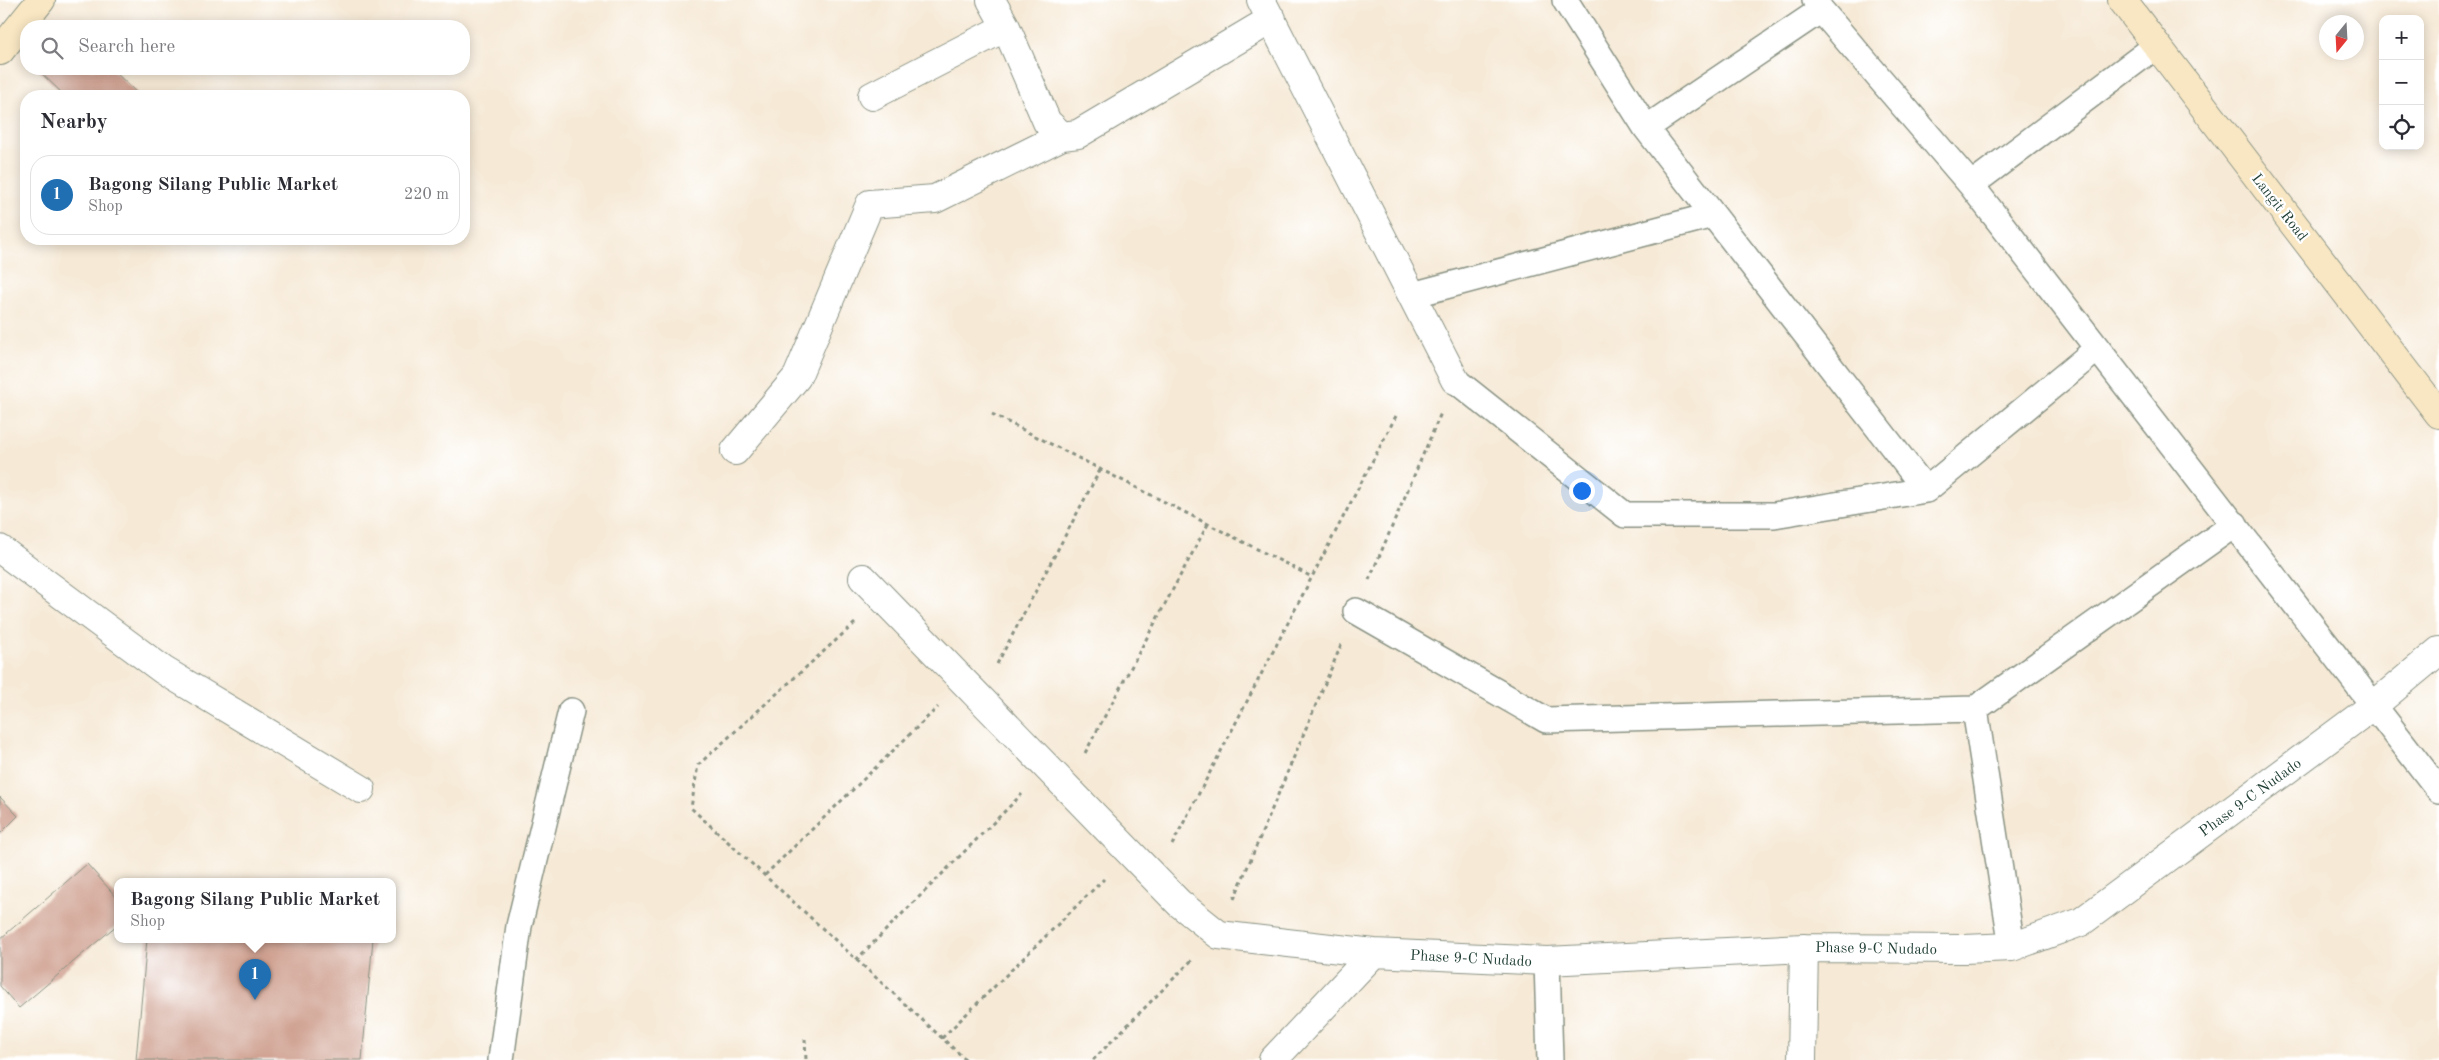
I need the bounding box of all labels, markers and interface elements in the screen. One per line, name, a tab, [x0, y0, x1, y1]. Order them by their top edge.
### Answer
north arrow	[2319, 15, 2364, 60]
map controls	[2379, 15, 2424, 150]
button: +	[2379, 15, 2424, 60]
search box	[20, 20, 470, 75]
icon: search	[38, 34, 66, 62]
text: Search here	[78, 38, 175, 57]
button: −	[2379, 60, 2424, 105]
button: locate	[2379, 105, 2424, 150]
text: Nearby	[40, 112, 108, 133]
street label: Langit Road	[2248, 172, 2310, 244]
text: Bagong Silang Public Market	[88, 176, 338, 195]
text: 1	[52, 187, 62, 203]
text: 220 m	[404, 187, 449, 203]
text: Shop	[88, 199, 123, 215]
your location	[1569, 478, 1595, 504]
street label: Phase 9-C Nudado	[2197, 756, 2305, 840]
popup	[114, 878, 396, 943]
text: Bagong Silang Public Market	[130, 891, 380, 910]
text: Shop	[130, 914, 165, 930]
street label: Phase 9-C Nudado	[1815, 941, 1937, 958]
street label: Phase 9-C Nudado	[1410, 949, 1532, 970]
pin: 1	[239, 959, 271, 1000]

